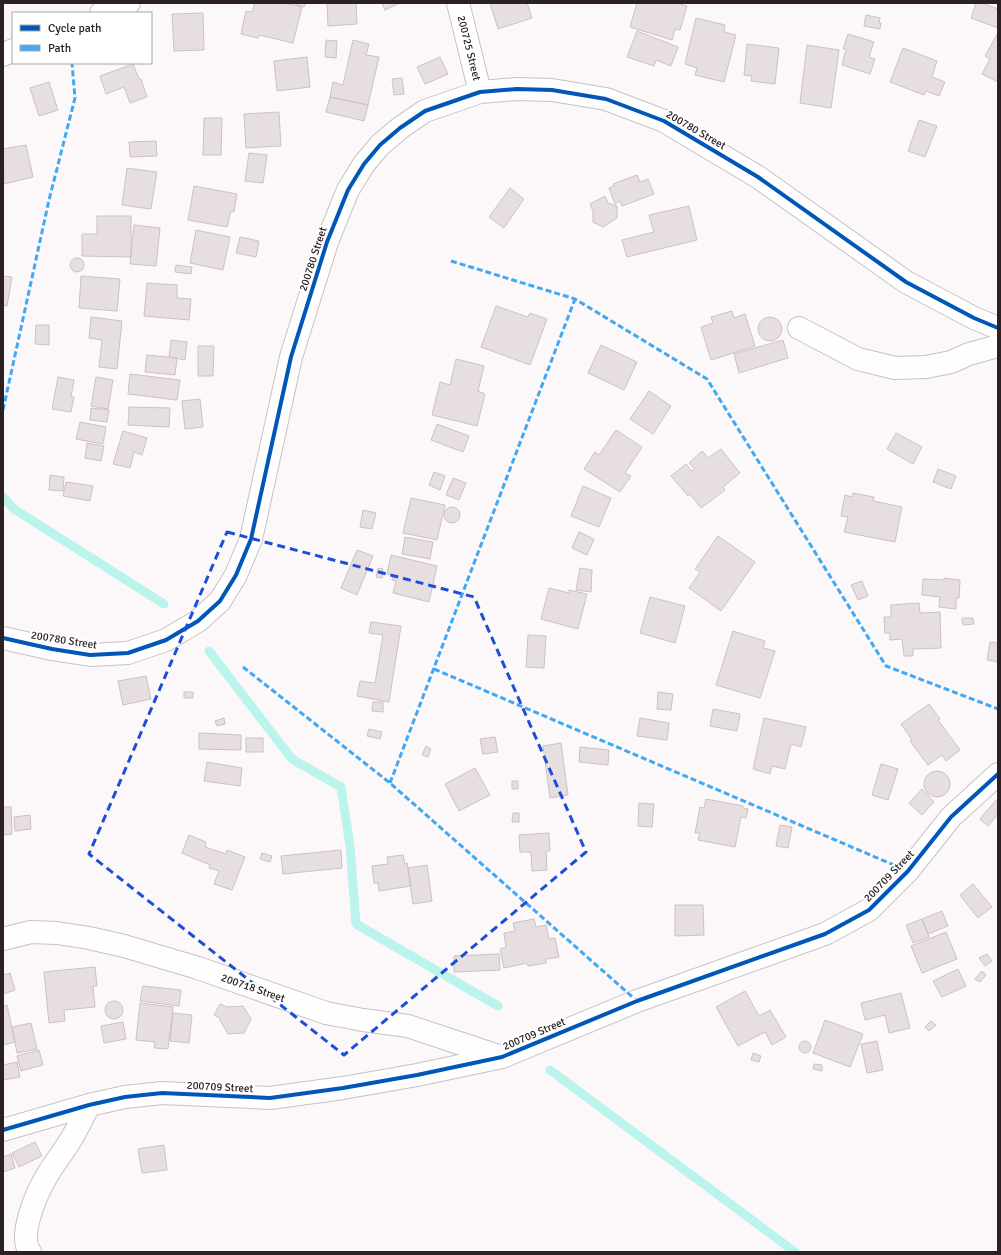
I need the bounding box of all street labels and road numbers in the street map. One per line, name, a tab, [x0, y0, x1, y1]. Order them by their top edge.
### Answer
street label: 200725 Street	[455, 14, 483, 82]
street label: 200780 Street	[664, 108, 728, 152]
street label: 200780 Street	[297, 225, 330, 293]
street label: 200780 Street	[30, 628, 98, 652]
street label: 200709 Street	[861, 847, 917, 905]
street label: 200718 Street	[219, 971, 287, 1005]
street label: 200709 Street	[501, 1015, 567, 1053]
street label: 200709 Street	[186, 1079, 254, 1095]

